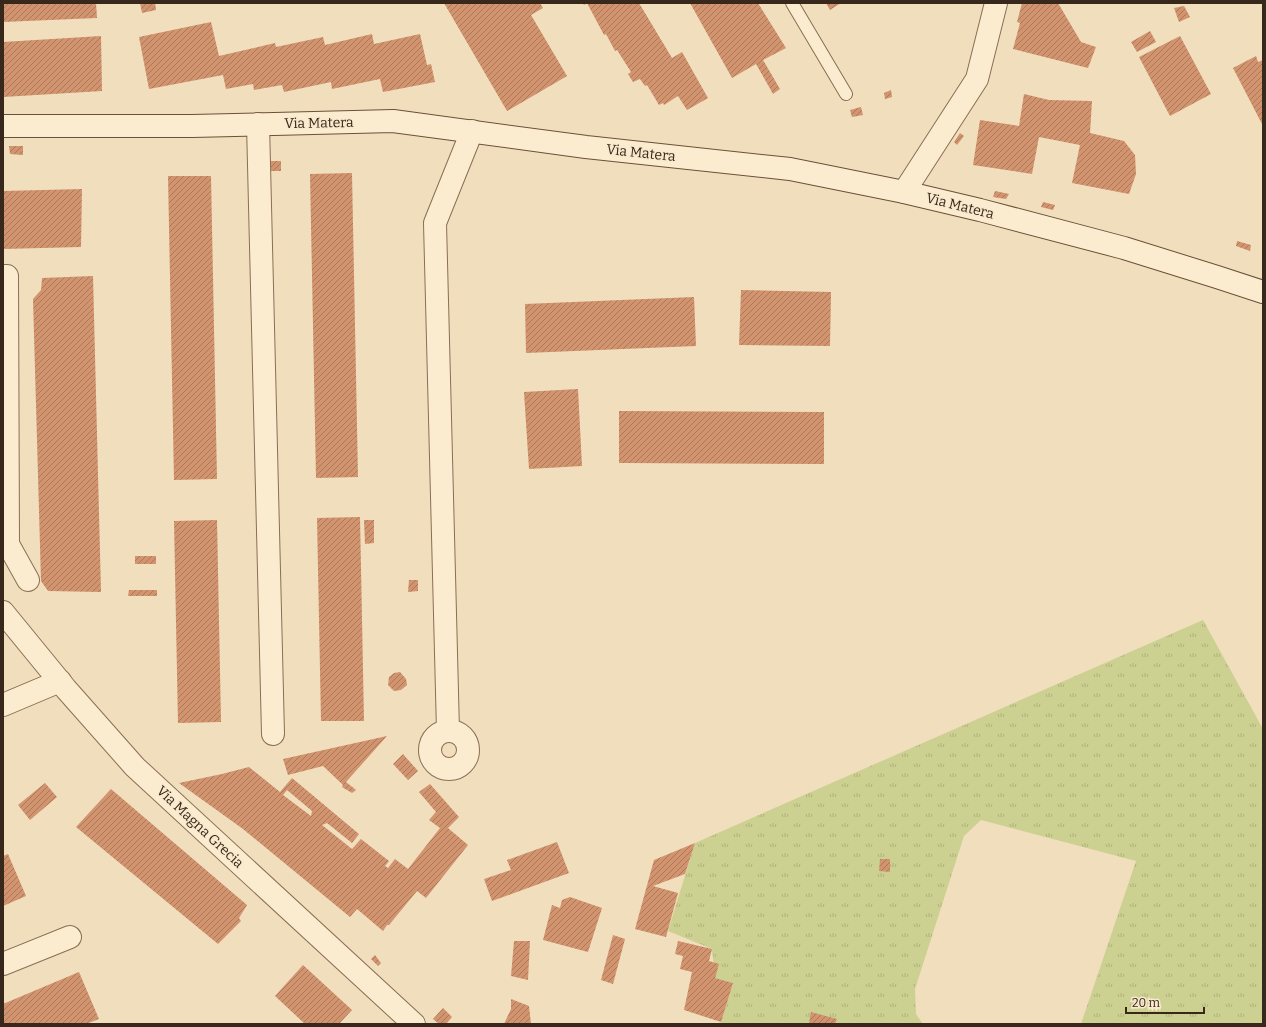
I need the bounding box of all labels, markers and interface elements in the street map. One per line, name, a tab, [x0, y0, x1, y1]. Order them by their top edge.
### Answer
street label: Via Matera	[284, 114, 354, 132]
street label: Via Matera	[606, 141, 677, 165]
street label: Via Matera	[924, 189, 996, 223]
street label: Via Magna Grecia	[153, 782, 247, 872]
scale bar	[1126, 989, 1204, 1015]
text: 20 m	[1132, 996, 1161, 1010]

